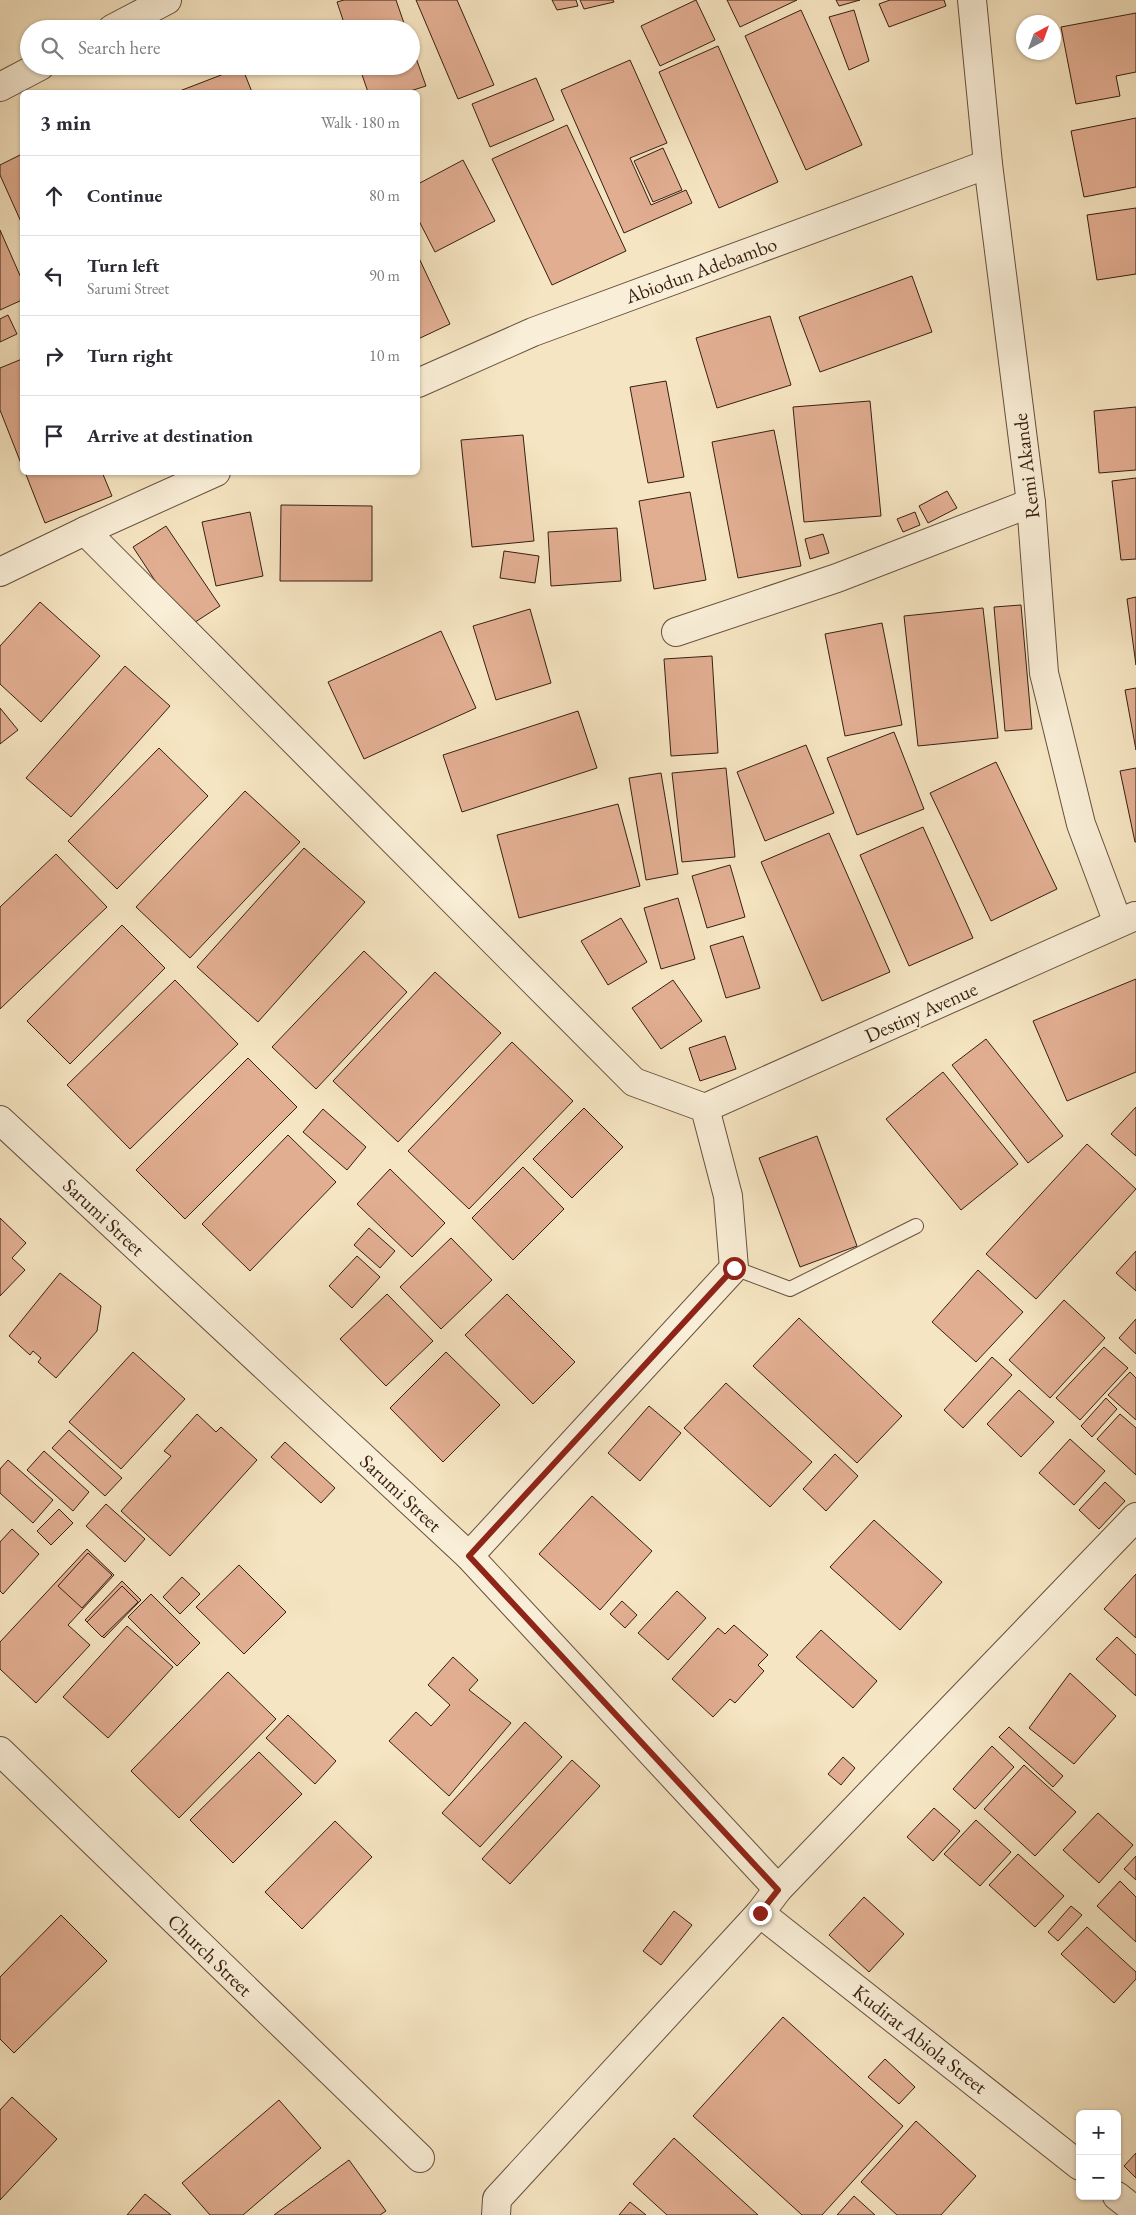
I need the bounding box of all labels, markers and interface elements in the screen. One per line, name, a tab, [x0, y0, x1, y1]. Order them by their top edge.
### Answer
north arrow	[1016, 15, 1061, 60]
search box	[20, 20, 420, 75]
icon: search	[38, 34, 66, 62]
text: Search here	[78, 35, 160, 60]
text: 3 min	[40, 109, 91, 136]
text: Walk · 180 m	[321, 112, 400, 133]
icon: ahead	[40, 182, 68, 210]
text: Continue	[87, 183, 162, 208]
text: 80 m	[369, 185, 400, 206]
street label: Abiodun Adebambo	[621, 230, 781, 310]
text: Turn left	[87, 253, 159, 278]
icon: left	[40, 262, 68, 290]
text: 90 m	[369, 265, 400, 286]
text: Sarumi Street	[87, 278, 169, 299]
icon: right	[40, 342, 68, 370]
text: Turn right	[87, 343, 173, 368]
text: 10 m	[369, 345, 400, 366]
street label: Remi Akande	[1007, 412, 1045, 520]
icon: arrive	[40, 422, 68, 450]
text: Arrive at destination	[87, 423, 253, 448]
street label: Destiny Avenue	[861, 976, 981, 1048]
street label: Sarumi Street	[58, 1172, 151, 1262]
route start	[723, 1257, 746, 1280]
street label: Sarumi Street	[355, 1448, 448, 1538]
route end	[749, 1902, 772, 1925]
street label: Church Street	[162, 1908, 258, 2002]
street label: Kudirat Abiola Street	[848, 1978, 993, 2100]
map controls	[1076, 2110, 1121, 2200]
button: +	[1076, 2110, 1121, 2155]
button: −	[1076, 2155, 1121, 2200]

